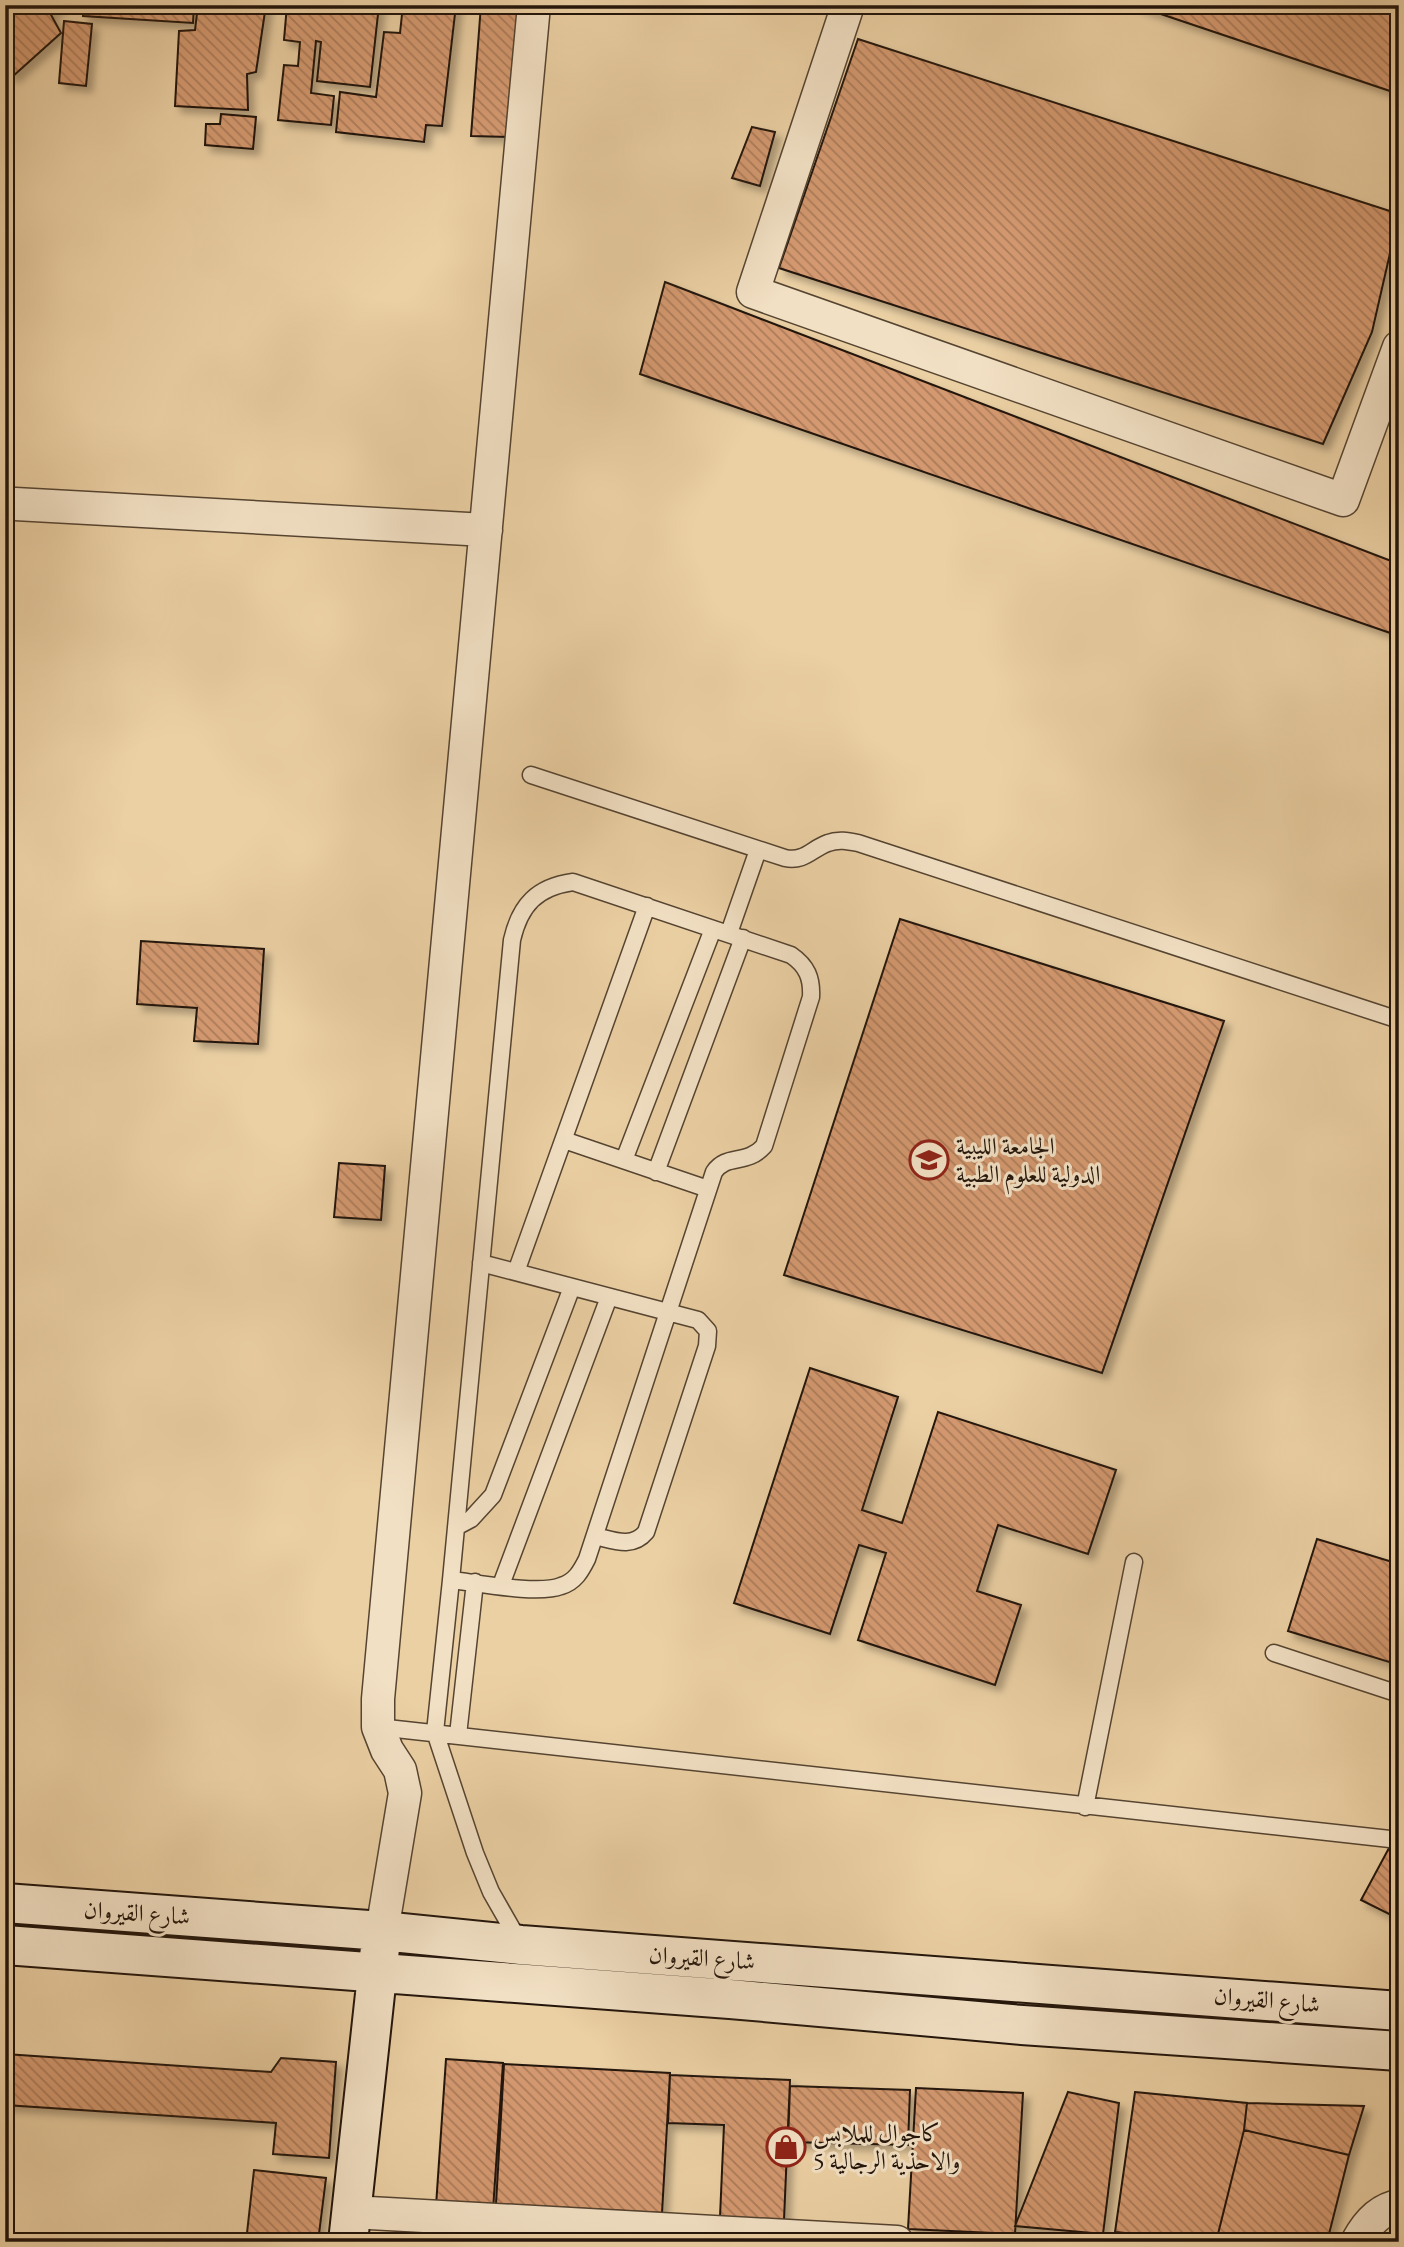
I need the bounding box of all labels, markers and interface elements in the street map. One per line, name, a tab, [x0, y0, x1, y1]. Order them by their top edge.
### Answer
place label: الجامعة الليبية الدولية للعلوم الطبية	[956, 1130, 1101, 1195]
school or university icon: الجامعة الليبية الدولية للعلوم الطبية	[908, 1139, 950, 1181]
street label: شارع القيروان	[82, 1893, 191, 1937]
street label: شارع القيروان	[647, 1938, 756, 1982]
street label: شارع القيروان	[1212, 1979, 1322, 2025]
place label: كاجوال للملابس والاحذية الرجالية 5	[813, 2117, 960, 2176]
shop icon: كاجوال للملابس والاحذية الرجالية 5	[765, 2126, 807, 2168]

